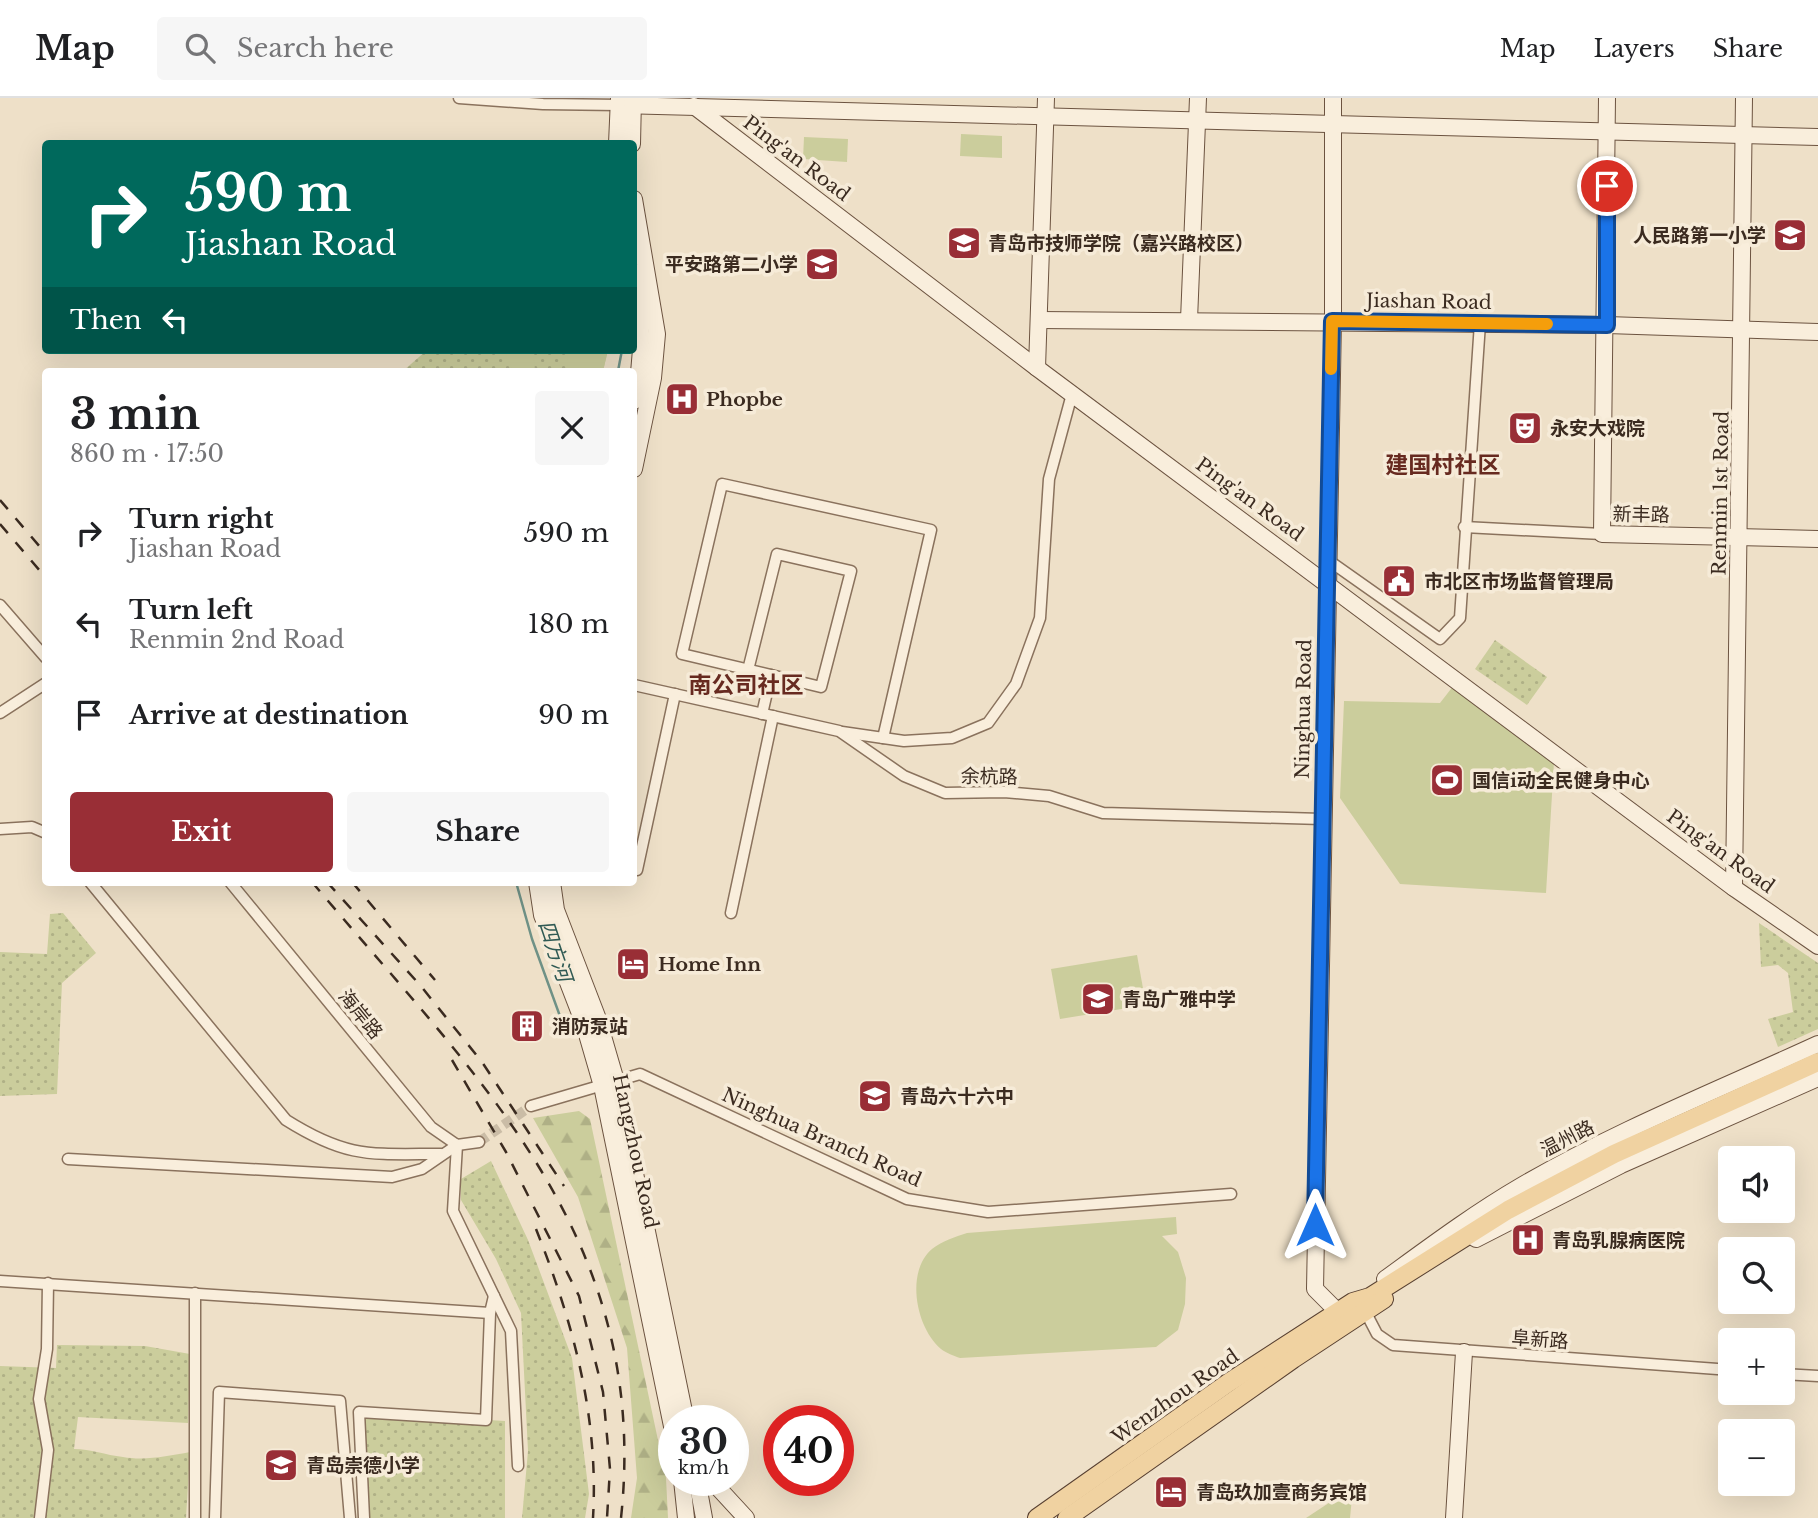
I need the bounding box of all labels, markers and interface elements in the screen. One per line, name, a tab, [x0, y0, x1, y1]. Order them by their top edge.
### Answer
search box	[157, 17, 647, 80]
text: Map	[35, 28, 115, 69]
icon: search	[181, 29, 219, 67]
text: Search here	[237, 32, 394, 64]
text: Map	[1500, 34, 1556, 63]
text: Layers	[1594, 34, 1675, 63]
text: Share	[1713, 34, 1783, 63]
street label: Ping'an Road	[739, 111, 855, 206]
pin	[1577, 156, 1637, 216]
text: 590 m	[185, 163, 351, 224]
icon: arrive	[1588, 167, 1626, 205]
icon: right	[70, 168, 161, 259]
school or university icon: 人民路第一小学	[1771, 216, 1809, 254]
text: Jiashan Road	[185, 224, 397, 264]
school or university icon: 青岛市技师学院（嘉兴路校区）	[945, 224, 983, 262]
place label: 人民路第一小学	[1633, 224, 1766, 247]
place label: 青岛市技师学院（嘉兴路校区）	[988, 232, 1254, 255]
school or university icon: 平安路第二小学	[803, 245, 841, 283]
place label: 平安路第二小学	[665, 253, 798, 276]
street label: Jiashan Road	[1363, 289, 1492, 314]
icon: left	[156, 301, 194, 339]
text: Then	[70, 304, 142, 336]
hospital icon: Phopbe	[663, 380, 701, 418]
text: 3 min	[70, 388, 200, 440]
place label: Phopbe	[706, 388, 783, 411]
button: close	[535, 391, 609, 465]
theatre icon: 永安大戏院	[1506, 409, 1544, 447]
street label: Renmin 1st Road	[1708, 410, 1733, 575]
place label: 永安大戏院	[1550, 417, 1645, 440]
text: 860 m · 17:50	[70, 440, 224, 468]
district label: 建国村社区	[1386, 451, 1501, 479]
street label: Ping'an Road	[1191, 453, 1308, 546]
text: Turn right	[129, 503, 274, 535]
street label: 新丰路	[1612, 503, 1670, 526]
icon: right	[70, 514, 108, 552]
text: 590 m	[524, 517, 609, 549]
text: Jiashan Road	[129, 535, 281, 563]
public building icon: 市北区市场监督管理局	[1380, 562, 1418, 600]
place label: 市北区市场监督管理局	[1424, 570, 1614, 593]
text: Turn left	[129, 594, 253, 626]
icon: left	[70, 605, 108, 643]
text: 180 m	[528, 608, 609, 640]
text: Renmin 2nd Road	[129, 626, 344, 654]
street label: Ninghua Road	[1291, 639, 1316, 779]
district label: 南公司社区	[689, 671, 804, 699]
icon: arrive	[70, 696, 108, 734]
text: Arrive at destination	[129, 699, 409, 731]
text: 90 m	[538, 699, 609, 731]
sports icon: 国信i动全民健身中心	[1428, 761, 1466, 799]
street label: 余杭路	[960, 765, 1018, 788]
place label: 国信i动全民健身中心	[1472, 769, 1650, 792]
button: Exit	[70, 792, 333, 872]
button: Share	[347, 792, 609, 872]
street label: Ping'an Road	[1662, 805, 1779, 898]
water label: 四方河	[532, 917, 579, 989]
hotel icon: Home Inn	[614, 945, 652, 983]
place label: Home Inn	[658, 953, 761, 976]
school or university icon: 青岛广雅中学	[1079, 980, 1117, 1018]
street label: 海岸路	[334, 985, 387, 1044]
place label: 青岛广雅中学	[1122, 988, 1236, 1011]
building icon: 消防泵站	[508, 1007, 546, 1045]
place label: 消防泵站	[552, 1015, 628, 1038]
street label: Hangzhou Road	[608, 1072, 663, 1231]
school or university icon: 青岛六十六中	[856, 1077, 894, 1115]
street label: Ninghua Branch Road	[718, 1083, 925, 1192]
place label: 青岛六十六中	[900, 1085, 1014, 1108]
street label: 温州路	[1537, 1115, 1598, 1162]
map controls	[1718, 1146, 1795, 1496]
button: sound	[1718, 1146, 1795, 1223]
position arrow	[1278, 1188, 1352, 1262]
hospital icon: 青岛乳腺病医院	[1509, 1221, 1547, 1259]
place label: 青岛乳腺病医院	[1552, 1229, 1685, 1252]
button: search	[1718, 1237, 1795, 1314]
street label: 阜新路	[1511, 1326, 1569, 1353]
button: +	[1718, 1328, 1795, 1405]
street label: Wenzhou Road	[1107, 1344, 1243, 1449]
speed limit sign: 40	[763, 1405, 854, 1496]
button: −	[1718, 1419, 1795, 1496]
text: 30	[679, 1420, 728, 1463]
school or university icon: 青岛崇德小学	[262, 1446, 300, 1484]
place label: 青岛崇德小学	[306, 1454, 420, 1477]
text: km/h	[678, 1457, 729, 1479]
hotel icon: 青岛玖加壹商务宾馆	[1152, 1473, 1190, 1511]
place label: 青岛玖加壹商务宾馆	[1196, 1481, 1367, 1504]

